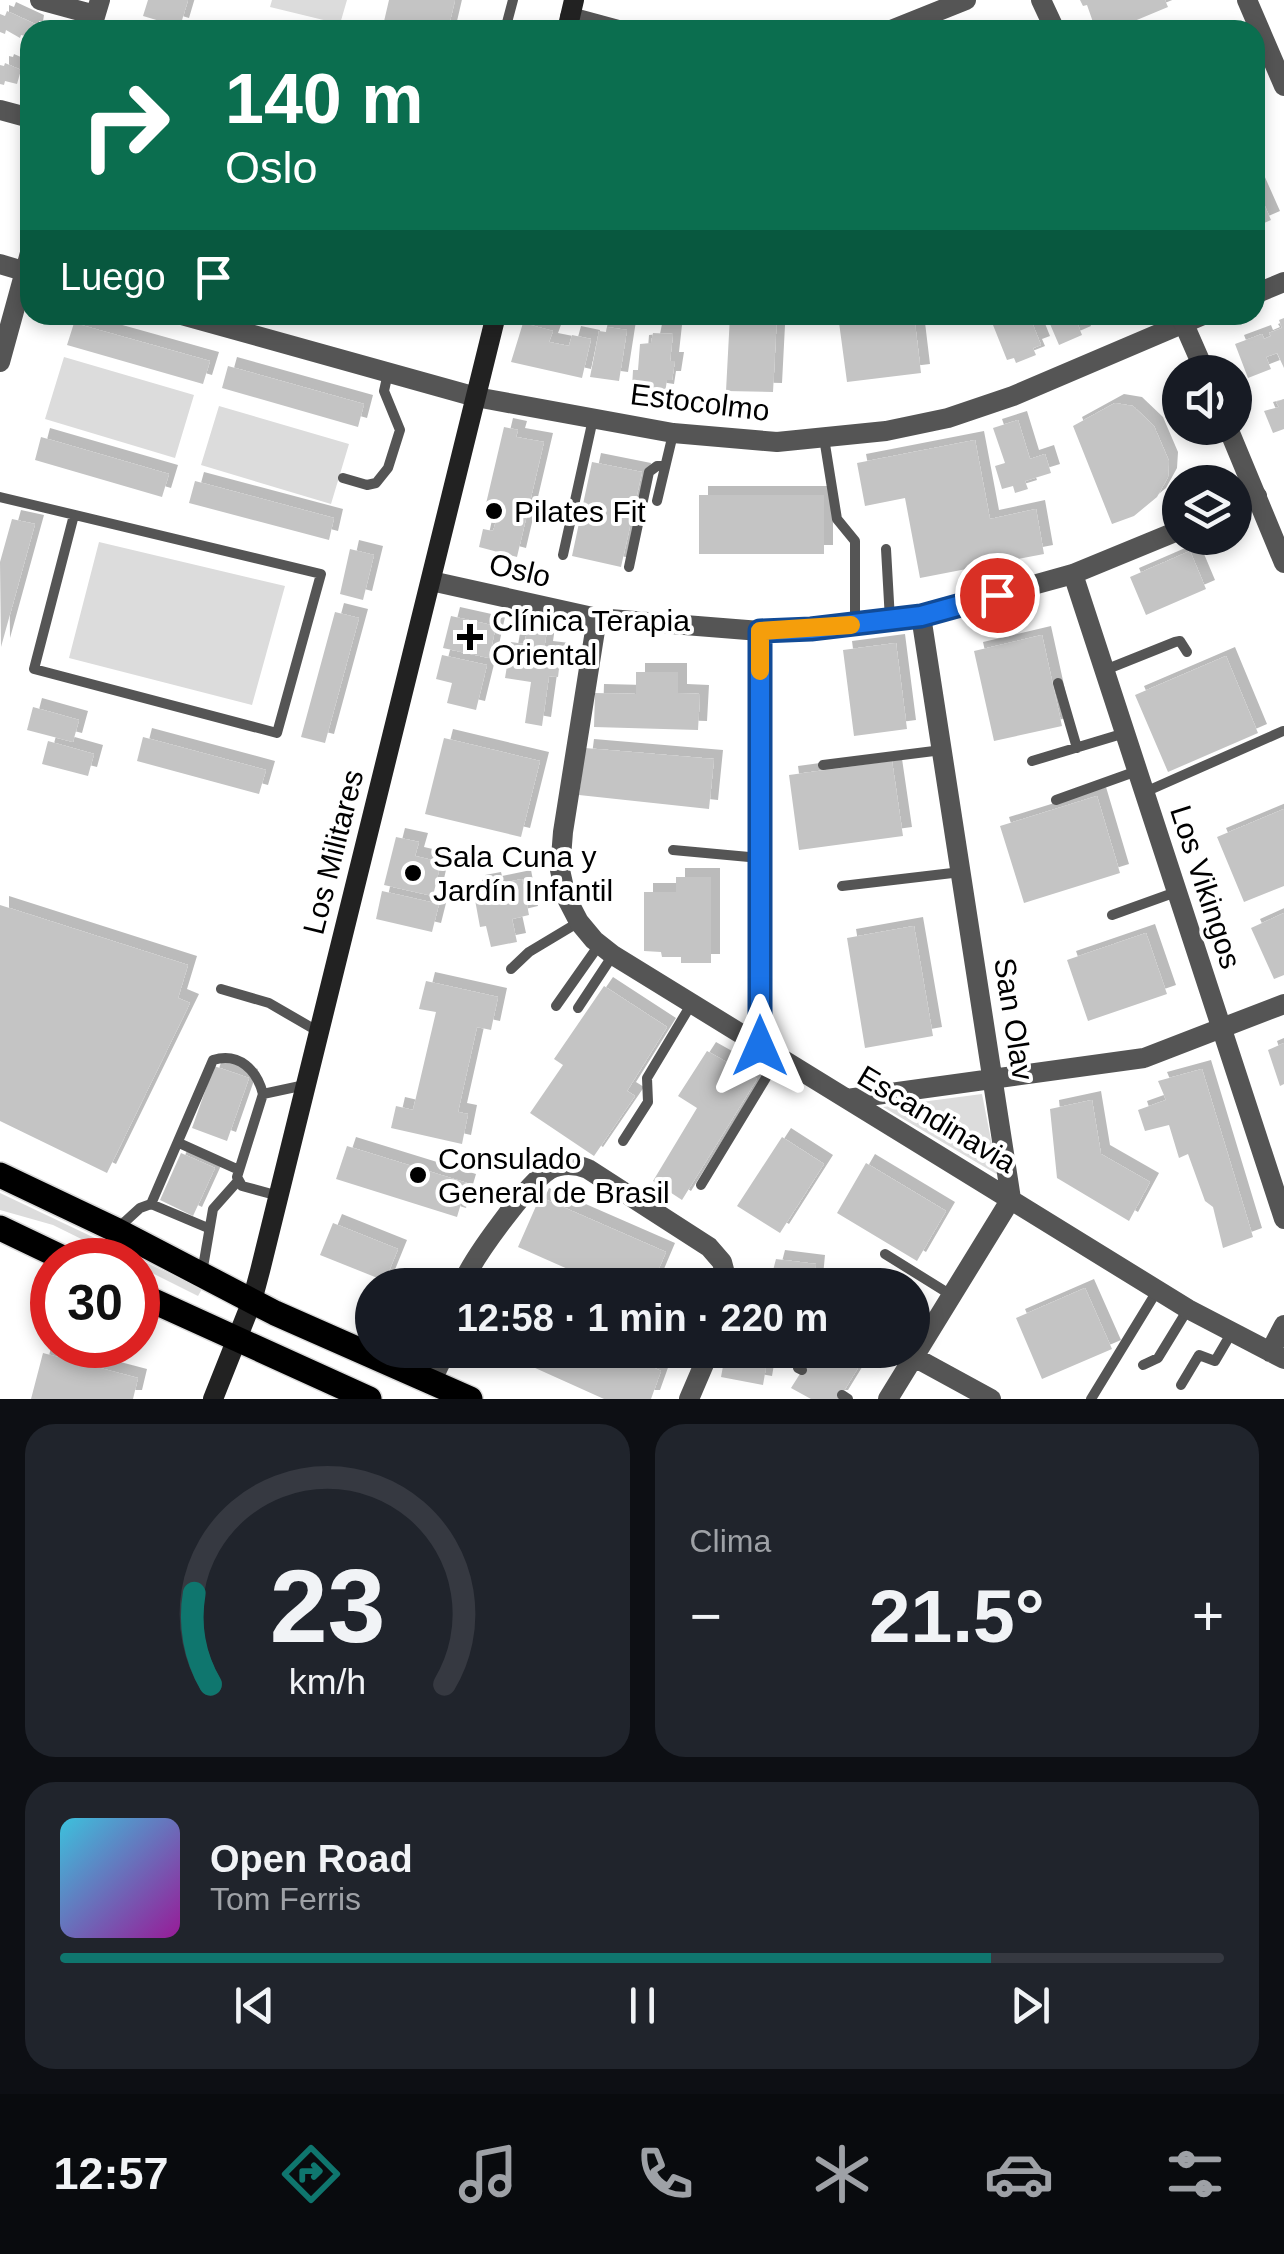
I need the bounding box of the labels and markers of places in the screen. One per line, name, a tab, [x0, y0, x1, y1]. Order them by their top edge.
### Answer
place label: Pilates Fit	[514, 495, 646, 528]
marker: Pilates Fit	[483, 500, 505, 522]
pin	[955, 553, 1040, 638]
place label: Clínica Terapia Oriental	[492, 604, 690, 671]
marker: Clínica Terapia Oriental	[457, 624, 483, 650]
place label: Sala Cuna y Jardín Infantil	[433, 840, 613, 907]
marker: Sala Cuna y Jardín Infantil	[402, 862, 424, 884]
place label: Consulado General de Brasil	[438, 1142, 670, 1209]
marker: Consulado General de Brasil	[407, 1164, 429, 1186]

